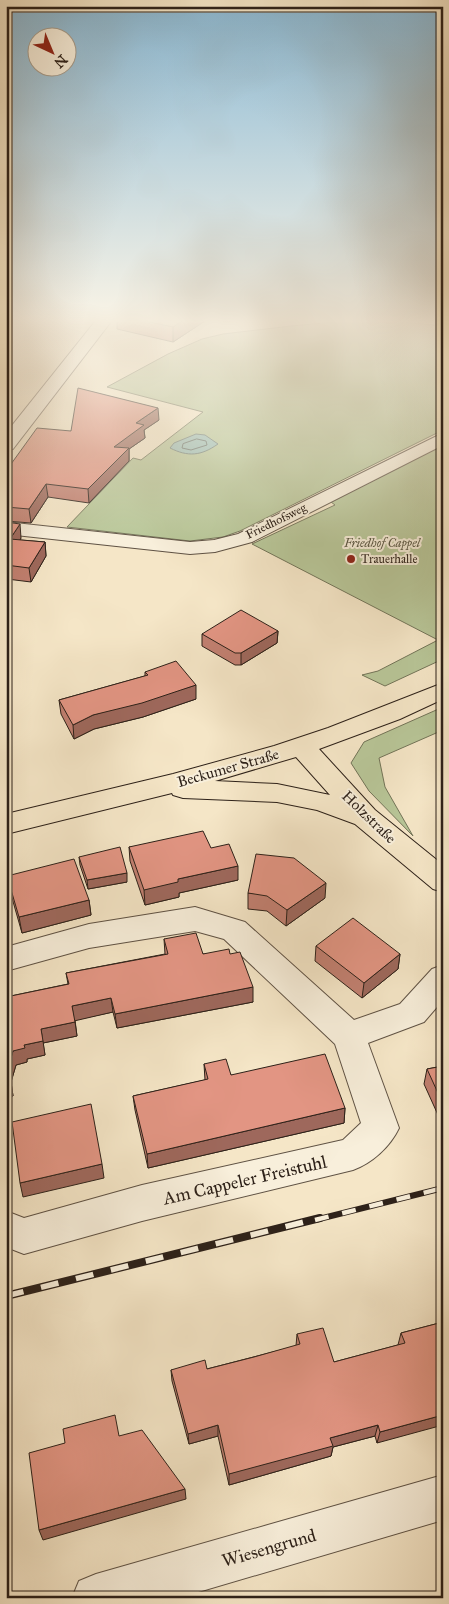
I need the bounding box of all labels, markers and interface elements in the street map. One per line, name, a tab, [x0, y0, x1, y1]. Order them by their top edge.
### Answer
north arrow	[28, 28, 78, 78]
text: N	[50, 51, 71, 71]
street label: Friedhofsweg	[243, 500, 309, 543]
park label: Friedhof Cappel	[343, 536, 422, 551]
place label: Trauerhalle	[361, 552, 417, 566]
marker: Trauerhalle	[345, 553, 357, 565]
street label: Beckumer Straße	[175, 745, 281, 791]
street label: Holzstraße	[338, 787, 400, 847]
street label: Am Cappeler Freistuhl	[160, 1150, 329, 1210]
street label: Wiesengrund	[219, 1524, 319, 1573]

